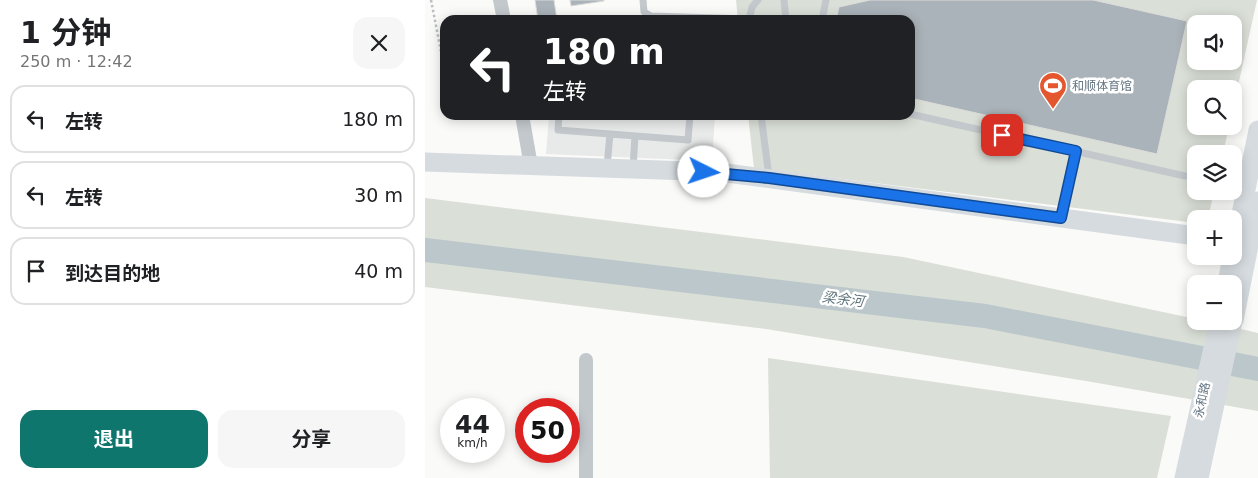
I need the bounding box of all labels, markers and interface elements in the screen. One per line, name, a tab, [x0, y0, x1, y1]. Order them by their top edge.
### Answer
text: 1 分钟	[20, 15, 111, 50]
map controls	[1187, 15, 1242, 330]
button: sound	[1187, 15, 1242, 70]
button: close	[353, 17, 405, 69]
text: 180 m	[543, 32, 665, 72]
icon: left	[460, 35, 525, 100]
text: 250 m · 12:42	[20, 52, 133, 71]
sports icon: 和顺体育馆	[1038, 71, 1068, 110]
text: 左转	[543, 79, 587, 104]
place label: 和顺体育馆	[1072, 79, 1132, 93]
button: search	[1187, 80, 1242, 135]
icon: left	[22, 105, 50, 133]
text: 180 m	[342, 108, 403, 130]
text: 左转	[65, 110, 103, 132]
pin	[981, 114, 1023, 156]
icon: arrive	[988, 121, 1016, 149]
position arrow	[677, 145, 729, 197]
button: layers	[1187, 145, 1242, 200]
icon: left	[22, 181, 50, 209]
text: 30 m	[354, 184, 403, 206]
text: 左转	[65, 186, 103, 208]
button: +	[1187, 210, 1242, 265]
icon: arrive	[22, 257, 50, 285]
text: 40 m	[354, 260, 403, 282]
text: 到达目的地	[65, 262, 160, 284]
button: −	[1187, 275, 1242, 330]
water label: 梁余河	[821, 289, 868, 310]
street label: 永和路	[1191, 381, 1213, 419]
speed limit sign: 50	[515, 398, 580, 463]
button: 退出	[20, 410, 208, 468]
button: 分享	[218, 410, 405, 468]
text: 44	[455, 410, 490, 439]
text: km/h	[457, 436, 488, 450]

